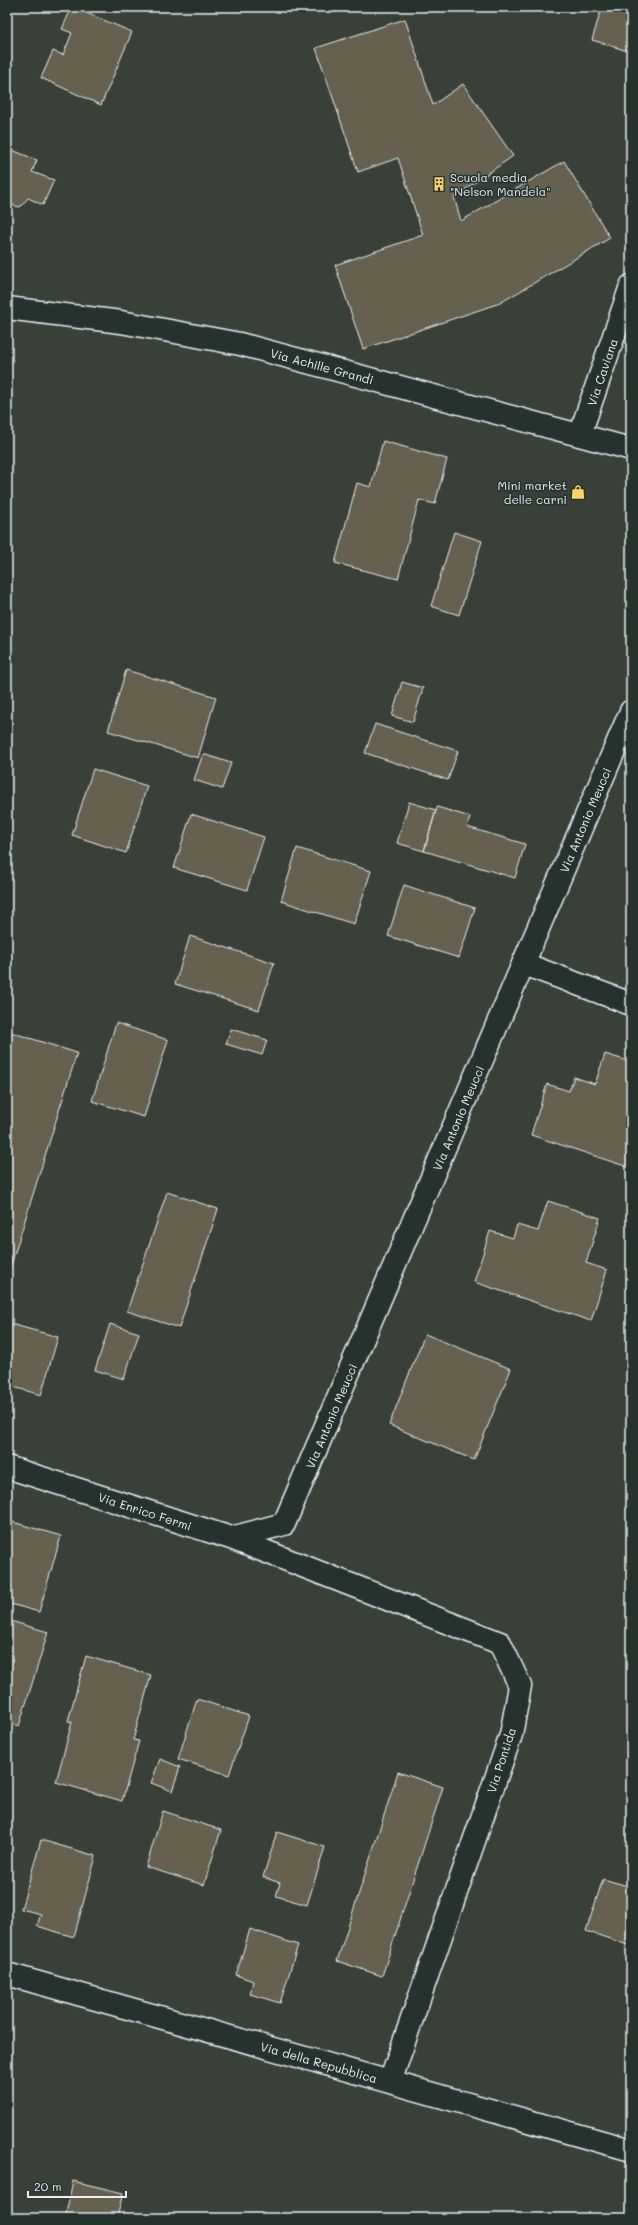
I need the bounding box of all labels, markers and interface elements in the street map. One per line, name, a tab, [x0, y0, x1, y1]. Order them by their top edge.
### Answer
place label: Scuola media "Nelson Mandela"	[450, 169, 550, 199]
building icon: Scuola media "Nelson Mandela"	[431, 176, 447, 192]
street label: Via Caviana	[583, 336, 621, 408]
street label: Via Achille Grandi	[269, 345, 375, 387]
place label: Mini market delle carni	[497, 477, 567, 507]
shop icon: Mini market delle carni	[570, 484, 586, 500]
street label: Via Antonio Meucci	[556, 765, 614, 875]
street label: Via Antonio Meucci	[429, 1063, 487, 1173]
street label: Via Antonio Meucci	[302, 1361, 360, 1471]
street label: Via Enrico Fermi	[96, 1488, 194, 1534]
street label: Via Pontida	[483, 1725, 519, 1795]
street label: Via della Repubblica	[259, 2038, 379, 2086]
scale bar	[28, 2173, 126, 2199]
text: 20 m	[34, 2178, 62, 2194]

